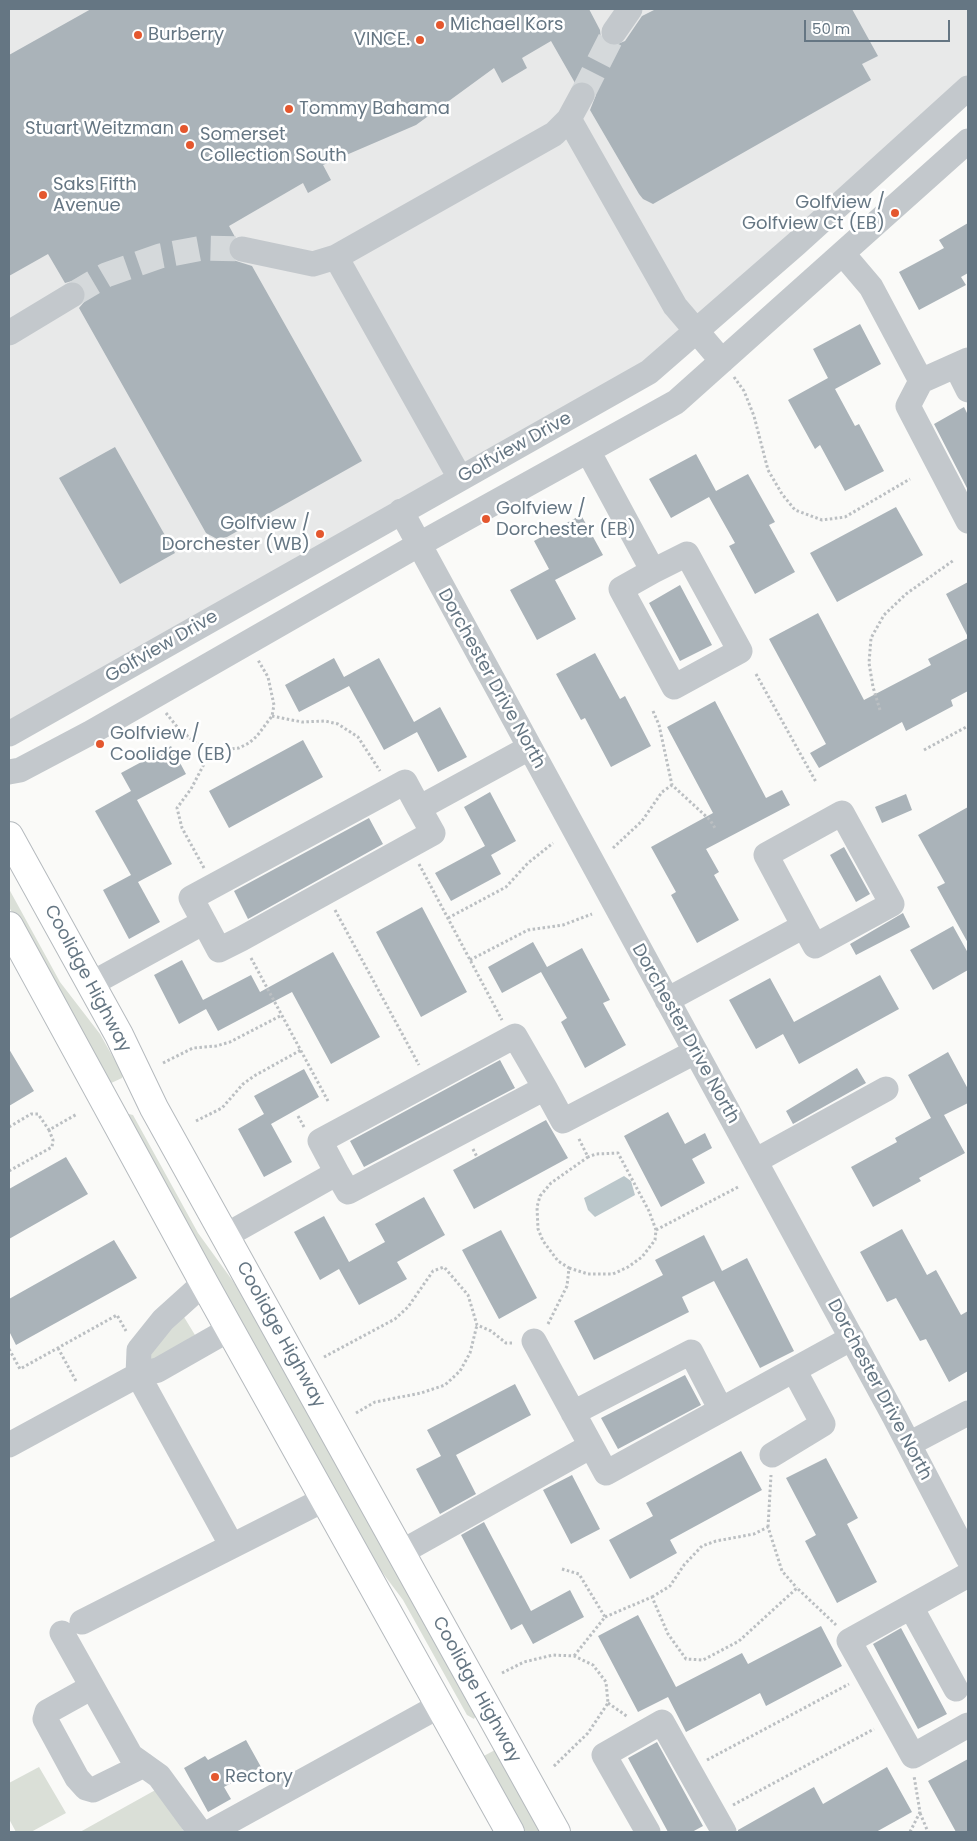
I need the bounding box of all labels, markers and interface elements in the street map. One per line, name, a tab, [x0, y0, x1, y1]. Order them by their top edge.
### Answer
scale bar	[807, 10, 953, 42]
place label: Michael Kors	[450, 14, 563, 36]
text: 50 m	[812, 18, 850, 39]
marker: Michael Kors	[434, 19, 446, 31]
place label: Burberry	[148, 24, 224, 46]
marker: Burberry	[132, 29, 144, 41]
place label: VINCE.	[354, 29, 410, 51]
marker: VINCE.	[414, 34, 426, 46]
place label: Tommy Bahama	[299, 98, 450, 120]
marker: Tommy Bahama	[283, 103, 295, 115]
place label: Stuart Weitzman	[25, 118, 174, 140]
marker: Stuart Weitzman	[178, 123, 190, 135]
place label: Somerset Collection South	[200, 124, 347, 166]
marker: Somerset Collection South	[184, 139, 196, 151]
place label: Saks Fifth Avenue	[53, 174, 137, 216]
marker: Saks Fifth Avenue	[37, 189, 49, 201]
place label: Golfview / Golfview Ct (EB)	[742, 192, 885, 234]
marker: Golfview / Golfview Ct (EB)	[889, 207, 901, 219]
street label: Golfview Drive	[455, 408, 575, 488]
place label: Golfview / Dorchester (EB)	[496, 498, 636, 540]
place label: Golfview / Dorchester (WB)	[162, 513, 310, 556]
marker: Golfview / Dorchester (EB)	[480, 513, 492, 525]
marker: Golfview / Dorchester (WB)	[314, 528, 326, 540]
street label: Dorchester Drive North	[433, 585, 549, 773]
street label: Golfview Drive	[102, 606, 222, 688]
place label: Golfview / Coolidge (EB)	[110, 723, 233, 766]
marker: Golfview / Coolidge (EB)	[94, 738, 106, 750]
street label: Coolidge Highway	[39, 902, 135, 1056]
street label: Dorchester Drive North	[627, 940, 743, 1128]
street label: Coolidge Highway	[231, 1258, 329, 1412]
street label: Dorchester Drive North	[822, 1296, 936, 1484]
street label: Coolidge Highway	[427, 1613, 525, 1767]
place label: Rectory	[225, 1766, 293, 1788]
marker: Rectory	[209, 1771, 221, 1783]

